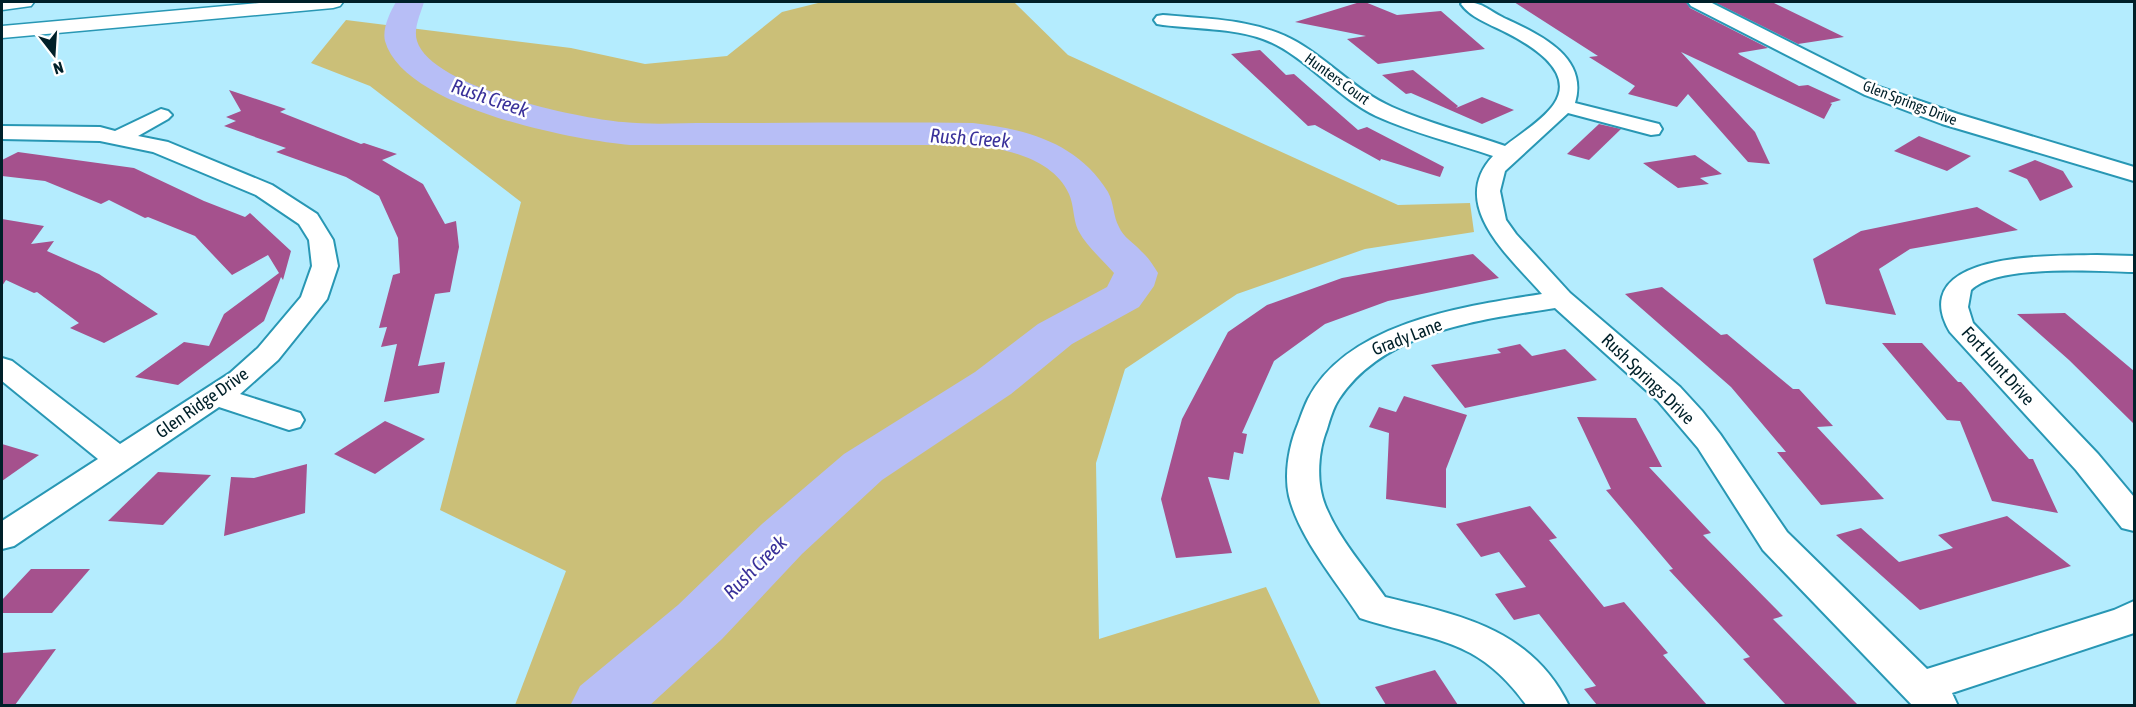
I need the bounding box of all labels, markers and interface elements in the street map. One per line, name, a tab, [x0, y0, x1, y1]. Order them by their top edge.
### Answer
north arrow	[24, 24, 84, 84]
street label: Hunters Court	[1302, 49, 1373, 108]
text: N	[51, 58, 66, 78]
water label: Rush Creek	[449, 74, 532, 121]
street label: Glen Springs Drive	[1861, 77, 1960, 128]
water label: Rush Creek	[929, 123, 1011, 152]
street label: Grady Lane	[1369, 314, 1445, 360]
street label: Fort Hunt Drive	[1958, 322, 2039, 409]
street label: Rush Springs Drive	[1598, 329, 1699, 428]
street label: Glen Ridge Drive	[151, 363, 252, 442]
water label: Rush Creek	[718, 530, 791, 603]

